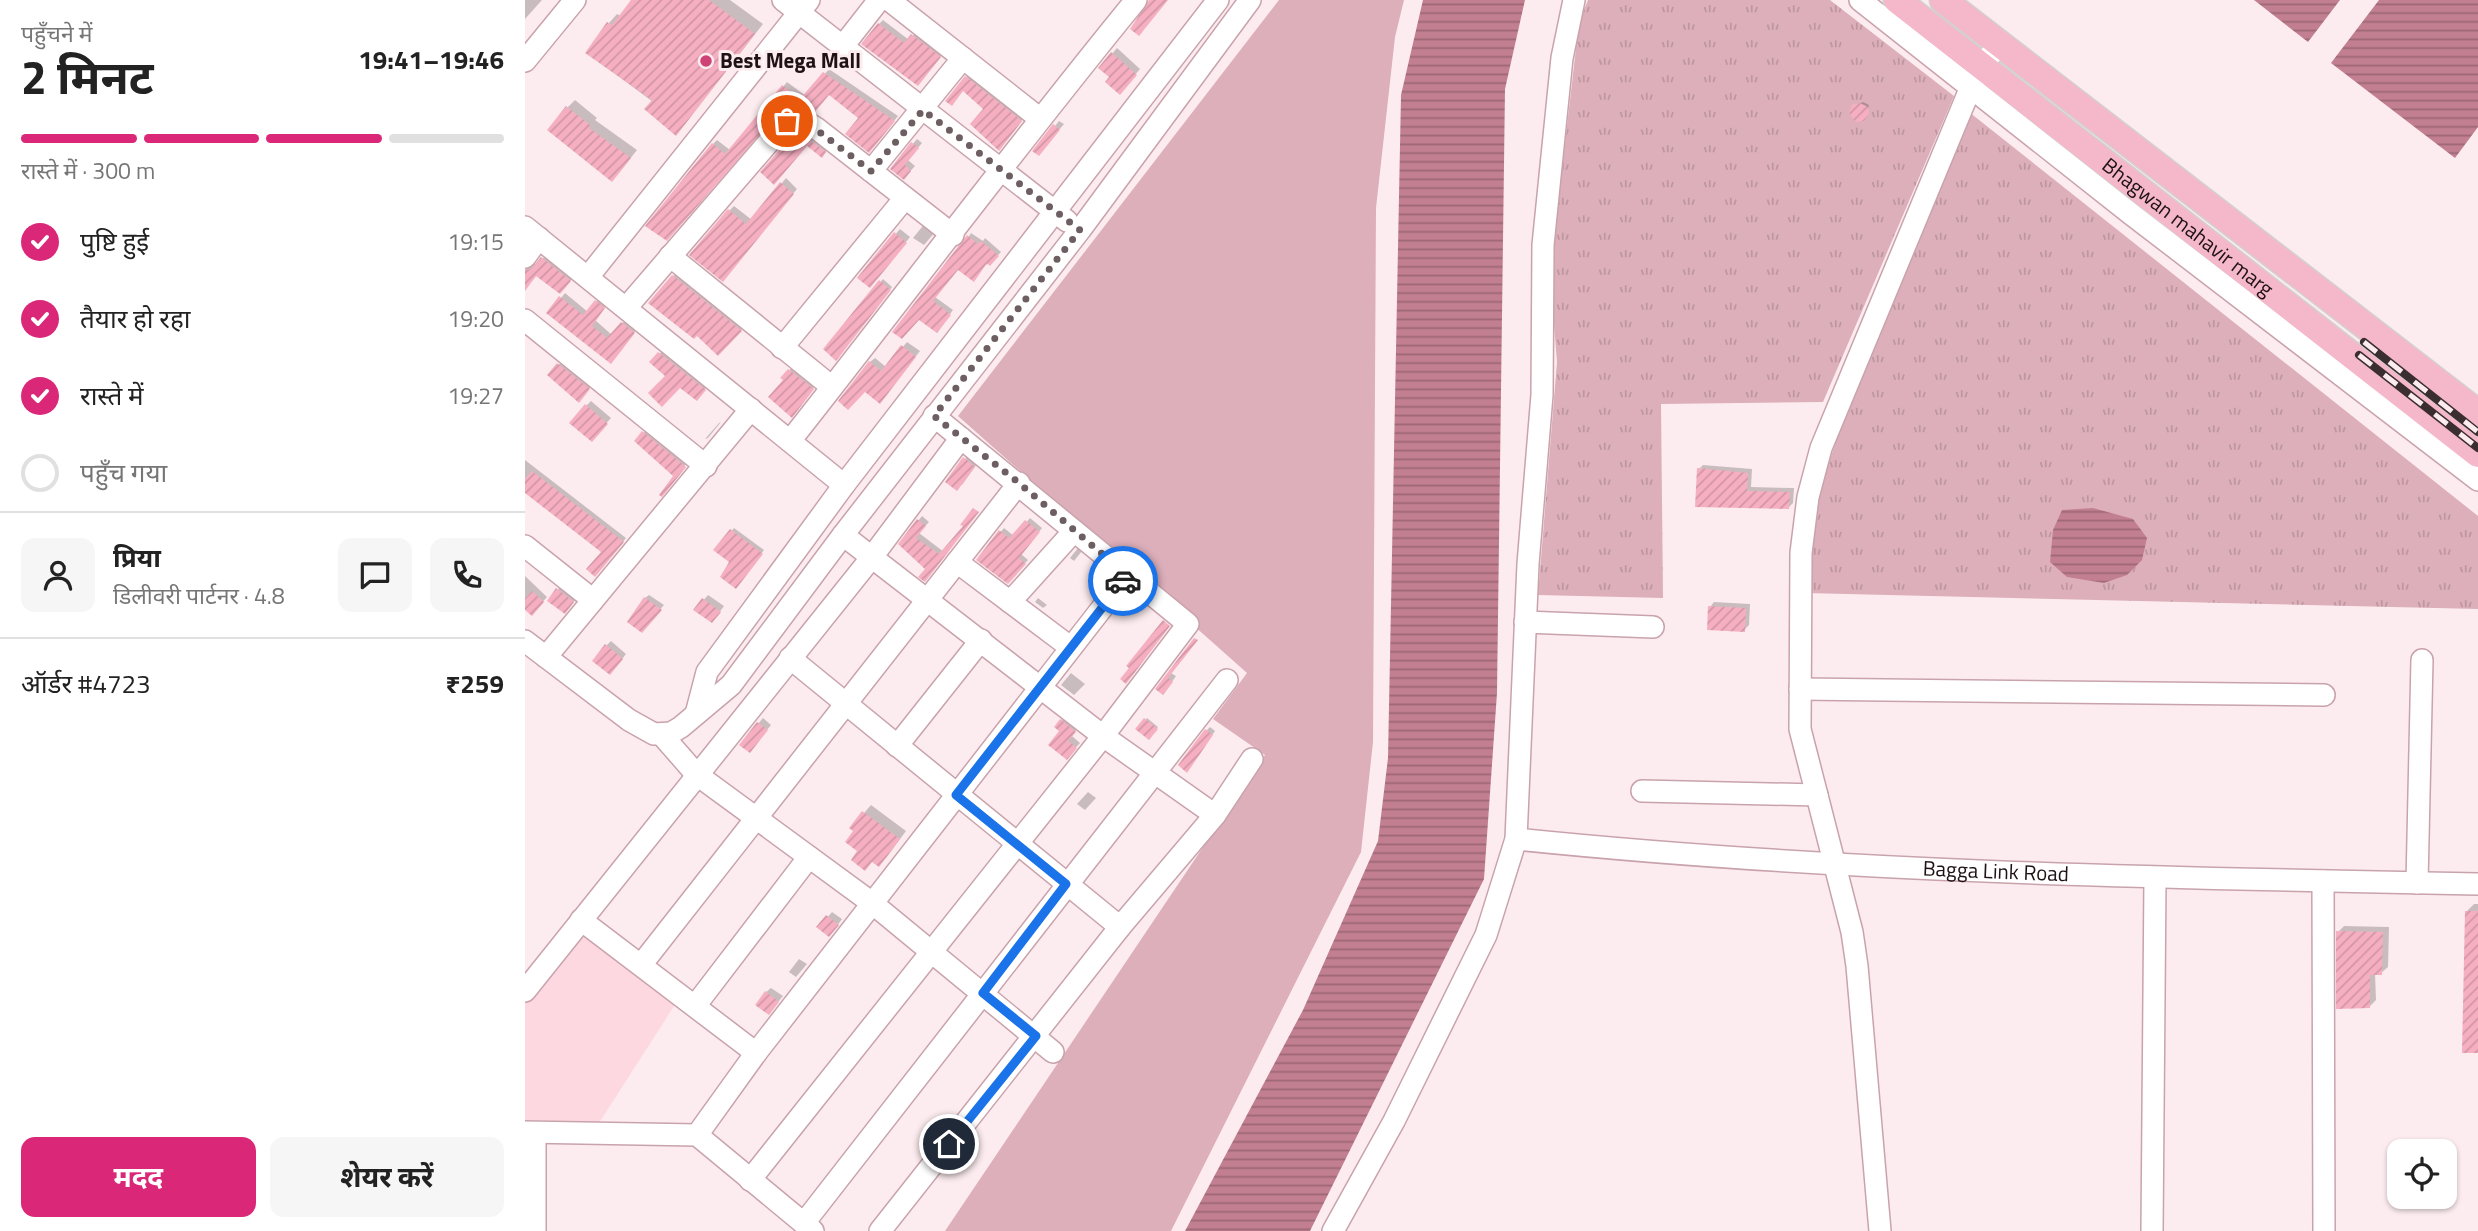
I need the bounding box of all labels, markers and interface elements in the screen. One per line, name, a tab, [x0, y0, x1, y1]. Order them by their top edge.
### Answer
text: पहुँचने में	[21, 16, 92, 51]
text: 19:41–19:46	[358, 40, 504, 79]
text: 2 मिनट	[21, 42, 153, 112]
place label: Best Mega Mall	[720, 44, 861, 76]
marker: Best Mega Mall	[698, 53, 714, 69]
pin	[757, 91, 817, 151]
icon: bag	[768, 102, 806, 140]
street label: Bhagwan mahavir marg	[2096, 149, 2281, 304]
text: रास्ते में · 300 m	[21, 153, 155, 188]
text: पुष्टि हुई	[80, 222, 149, 261]
icon: check	[21, 223, 59, 261]
text: 19:15	[447, 224, 504, 259]
text: तैयार हो रहा	[80, 299, 190, 338]
icon: check	[21, 300, 59, 338]
text: 19:20	[447, 301, 504, 336]
text: रास्ते में	[80, 376, 144, 415]
icon: check	[21, 377, 59, 415]
text: 19:27	[447, 378, 504, 413]
text: पहुँच गया	[80, 453, 167, 492]
button: person	[21, 538, 95, 612]
text: प्रिया	[113, 538, 161, 577]
button: chat	[338, 538, 412, 612]
button: phone	[430, 538, 504, 612]
courier	[1088, 546, 1158, 616]
icon: car	[1104, 562, 1142, 600]
text: डिलीवरी पार्टनर · 4.8	[113, 578, 285, 613]
text: ऑर्डर #4723	[21, 664, 151, 703]
text: ₹259	[445, 664, 504, 703]
street label: Bagga Link Road	[1922, 851, 2070, 889]
pin	[919, 1114, 979, 1174]
icon: home	[930, 1125, 968, 1163]
button: मदद	[21, 1137, 256, 1217]
button: शेयर करें	[270, 1137, 504, 1217]
map controls	[2387, 1139, 2457, 1209]
button: locate	[2387, 1139, 2457, 1209]

